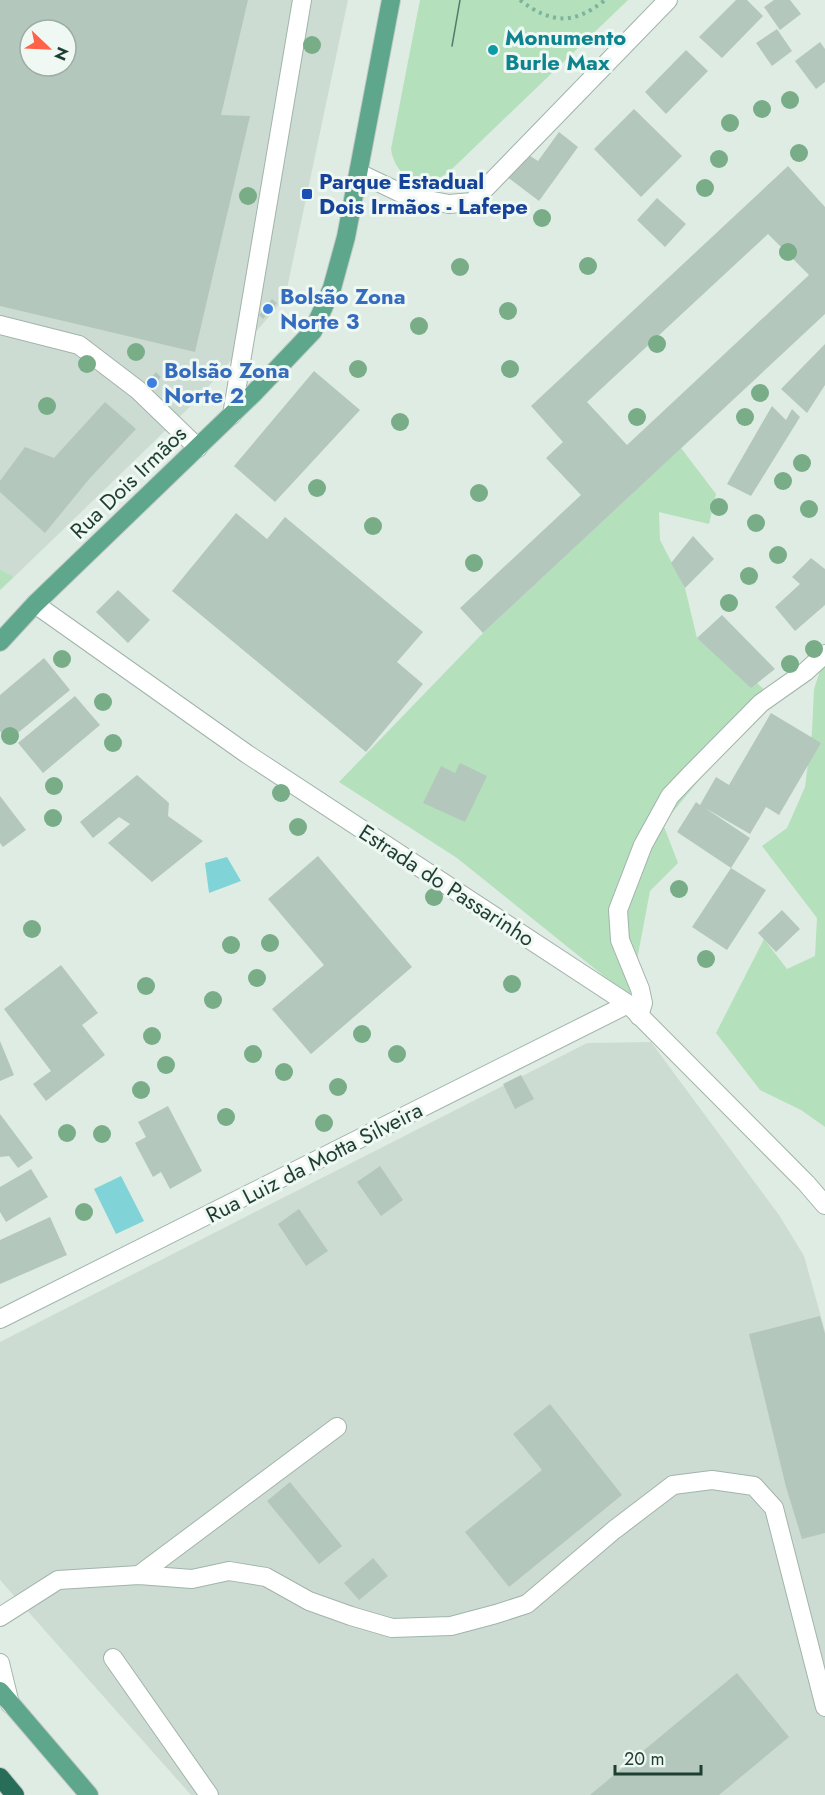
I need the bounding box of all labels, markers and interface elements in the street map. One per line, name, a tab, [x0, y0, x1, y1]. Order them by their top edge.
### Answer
north arrow	[18, 18, 78, 78]
place label: Monumento Burle Max	[505, 21, 626, 78]
text: N	[48, 43, 74, 64]
marker: Monumento Burle Max	[486, 43, 500, 57]
place label: Parque Estadual Dois Irmãos - Lafepe	[319, 165, 528, 222]
marker: Parque Estadual Dois Irmãos - Lafepe	[300, 187, 314, 201]
place label: Bolsão Zona Norte 3	[280, 280, 406, 337]
marker: Bolsão Zona Norte 3	[261, 302, 275, 316]
place label: Bolsão Zona Norte 2	[164, 354, 290, 411]
marker: Bolsão Zona Norte 2	[145, 376, 159, 390]
street label: Rua Dois Irmãos	[63, 418, 193, 546]
street label: Estrada do Passarinho	[353, 816, 541, 954]
street label: Rua Luiz da Motta Silveira	[200, 1093, 428, 1231]
scale bar	[615, 1738, 700, 1776]
text: 20 m	[624, 1746, 664, 1772]

